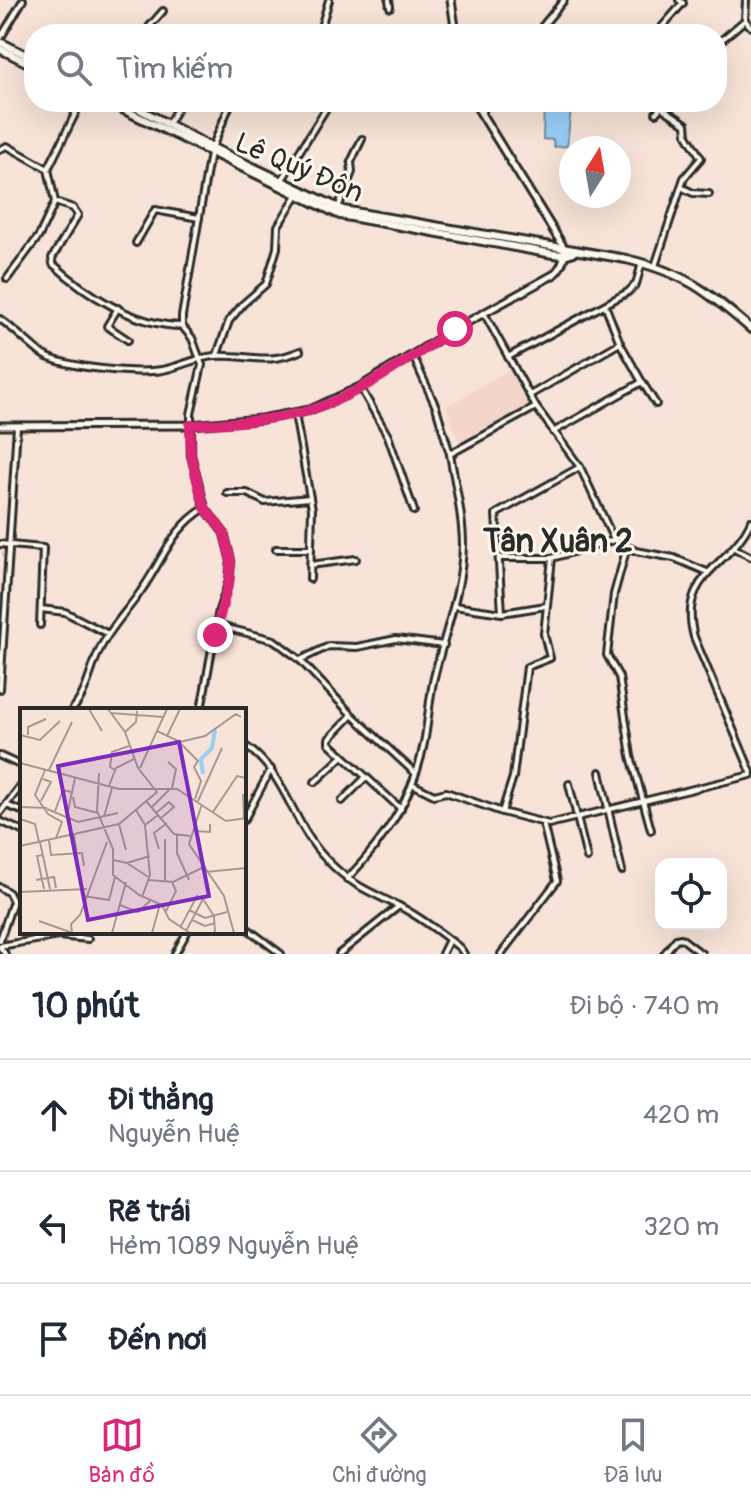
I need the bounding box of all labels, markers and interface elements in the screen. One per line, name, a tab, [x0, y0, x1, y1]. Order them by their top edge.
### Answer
search box	[24, 24, 727, 112]
icon: search	[52, 46, 96, 90]
text: Tìm kiếm	[116, 50, 233, 87]
street label: Lê Quý Đôn	[230, 125, 368, 211]
north arrow	[559, 136, 631, 208]
route start	[437, 311, 473, 347]
district label: Tân Xuân 2	[482, 522, 633, 562]
route end	[197, 617, 233, 653]
inset map	[20, 708, 246, 934]
map controls	[655, 858, 727, 930]
button: locate	[655, 858, 727, 930]
text: 10 phút	[32, 985, 139, 1028]
text: Đi bộ · 740 m	[569, 990, 719, 1022]
text: Đi thẳng	[108, 1081, 214, 1118]
icon: ahead	[32, 1093, 76, 1137]
text: 420 m	[643, 1099, 719, 1131]
text: Nguyễn Huệ	[108, 1118, 240, 1150]
text: Rẽ trái	[108, 1193, 190, 1230]
icon: left	[32, 1205, 76, 1249]
text: 320 m	[643, 1211, 719, 1243]
text: Hẻm 1089 Nguyễn Huệ	[108, 1230, 359, 1262]
icon: arrive	[32, 1317, 76, 1361]
text: Đến nơi	[108, 1321, 206, 1358]
tab: Bản đồ	[89, 1413, 155, 1489]
tab: Chỉ đường	[332, 1413, 427, 1489]
tab: Đã lưu	[604, 1413, 662, 1489]

